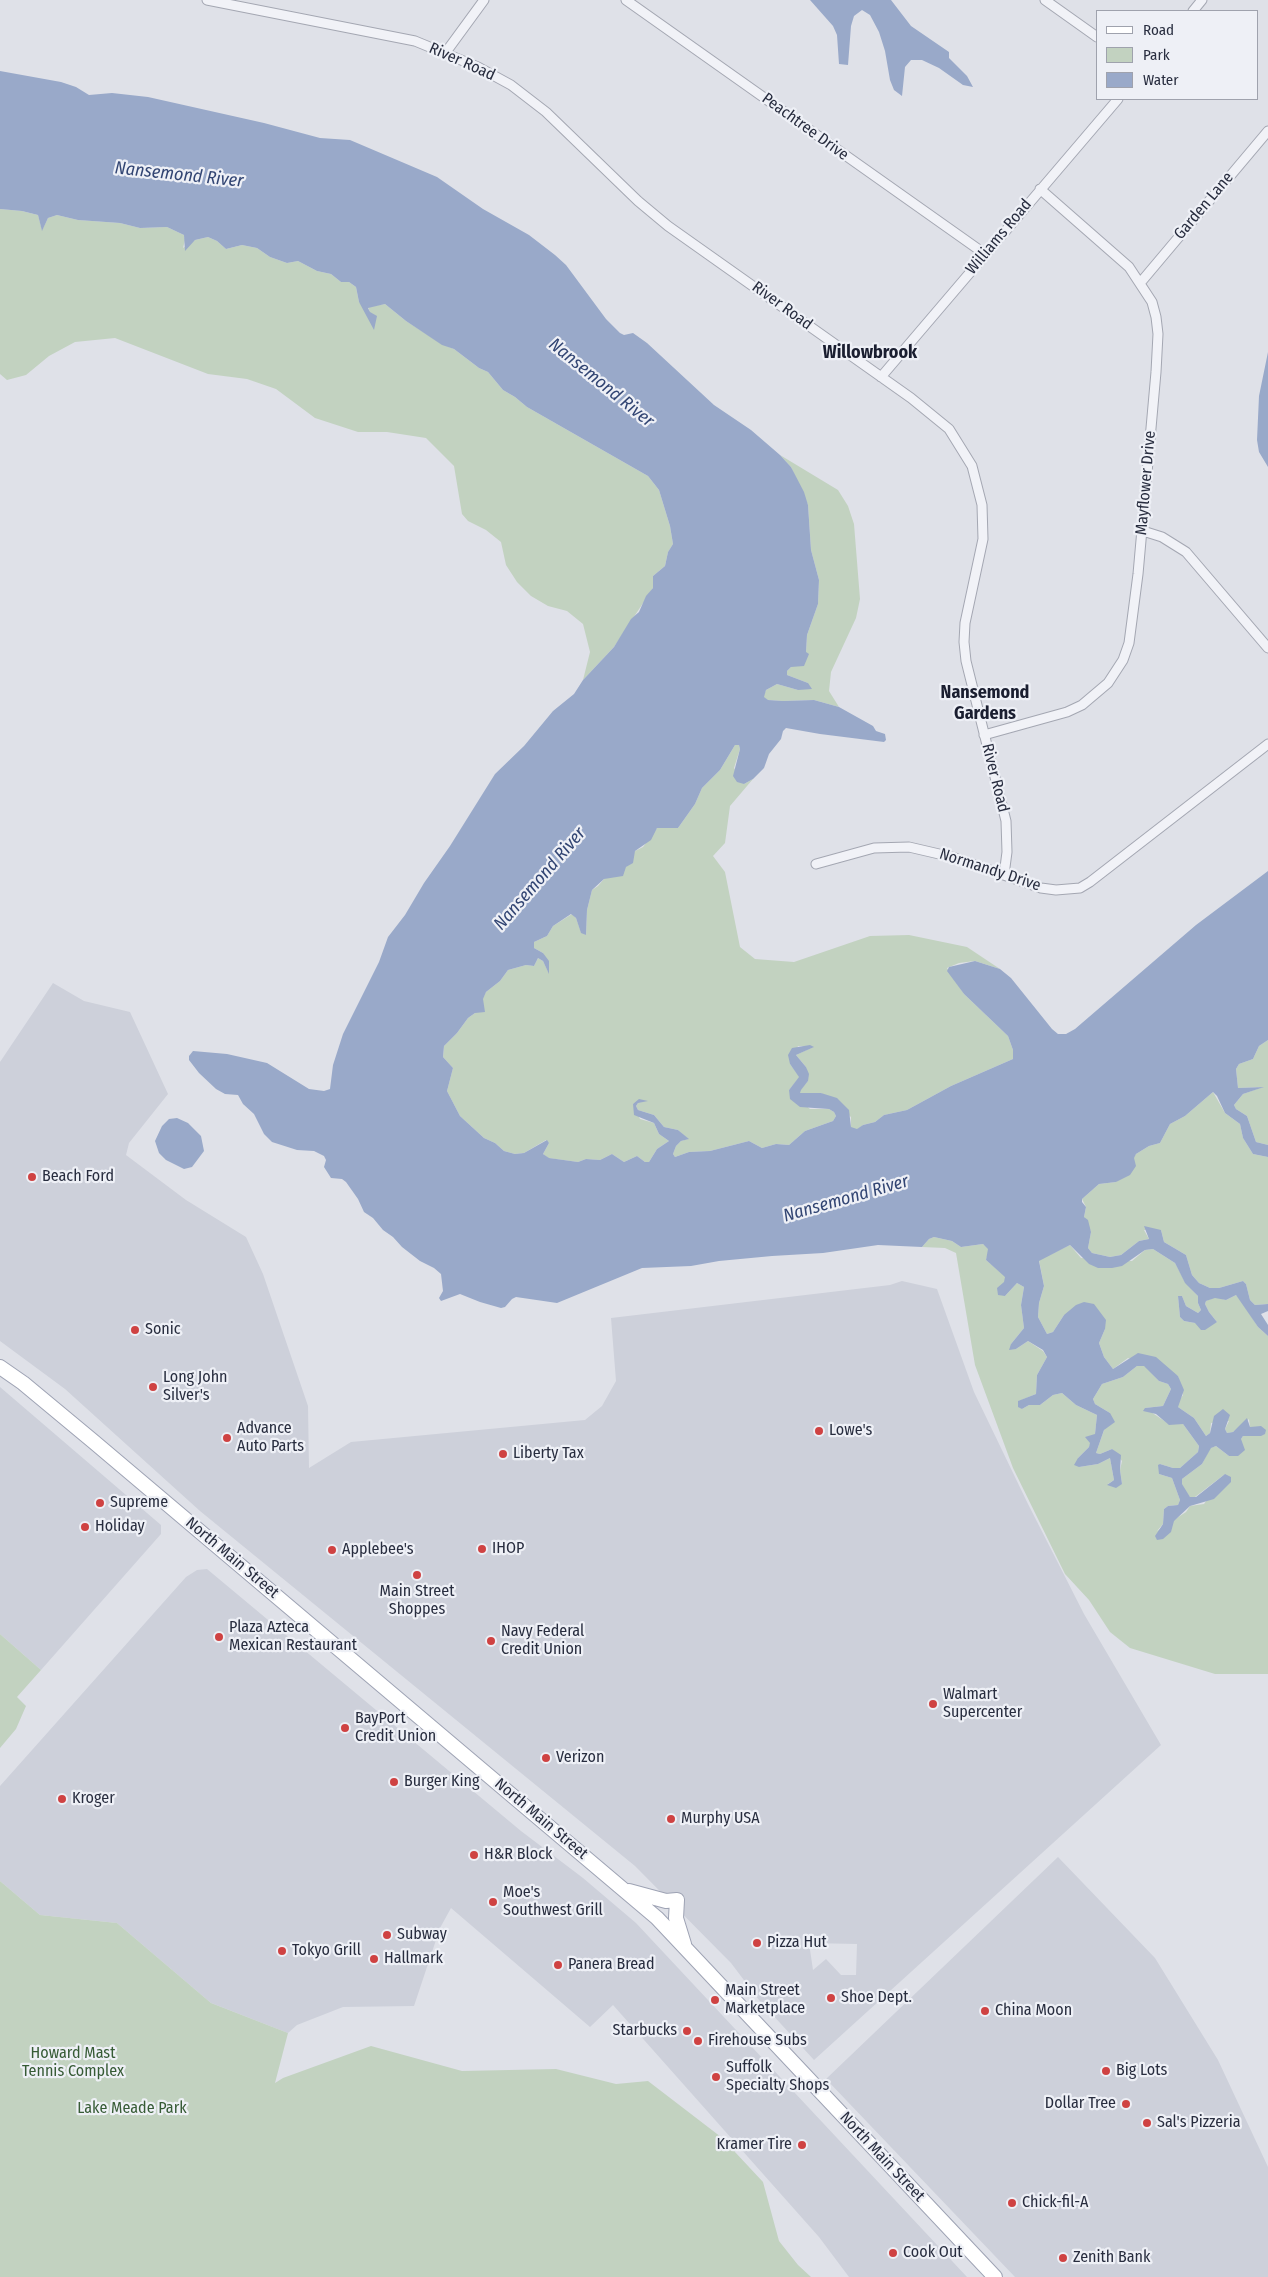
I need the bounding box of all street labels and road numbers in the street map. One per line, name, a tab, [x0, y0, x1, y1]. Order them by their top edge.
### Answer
street label: River Road	[426, 39, 498, 85]
street label: Peachtree Drive	[758, 89, 852, 165]
street label: Garden Lane	[1170, 168, 1238, 244]
street label: Williams Road	[962, 195, 1036, 279]
street label: River Road	[748, 278, 816, 334]
street label: Mayflower Drive	[1132, 430, 1160, 536]
street label: River Road	[977, 742, 1013, 814]
street label: Normandy Drive	[937, 845, 1043, 895]
street label: North Main Street	[181, 1513, 283, 1603]
street label: North Main Street	[490, 1774, 592, 1864]
street label: North Main Street	[835, 2108, 929, 2206]

